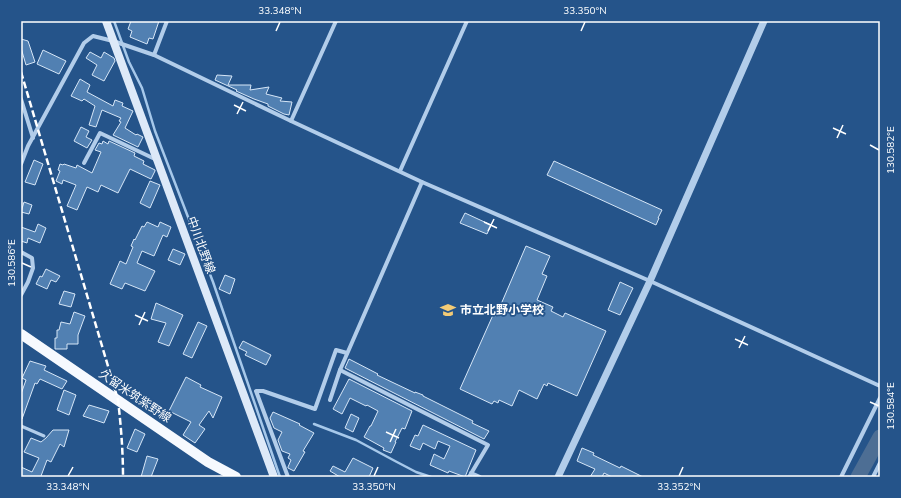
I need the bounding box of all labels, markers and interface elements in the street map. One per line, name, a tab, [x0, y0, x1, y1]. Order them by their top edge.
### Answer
text: 33.348°N	[258, 4, 302, 18]
text: 33.350°N	[563, 4, 607, 18]
text: 130.582°E	[884, 126, 898, 174]
street label: 中川北野線	[183, 214, 219, 276]
text: 130.586°E	[5, 239, 19, 287]
school or university icon: 市立北野小学校	[439, 301, 457, 319]
place label: 市立北野小学校	[460, 302, 544, 318]
street label: 久留米筑紫野線	[96, 366, 174, 426]
text: 130.584°E	[884, 382, 898, 430]
text: 33.348°N	[46, 480, 90, 494]
text: 33.350°N	[352, 480, 396, 494]
text: 33.352°N	[657, 480, 701, 494]

